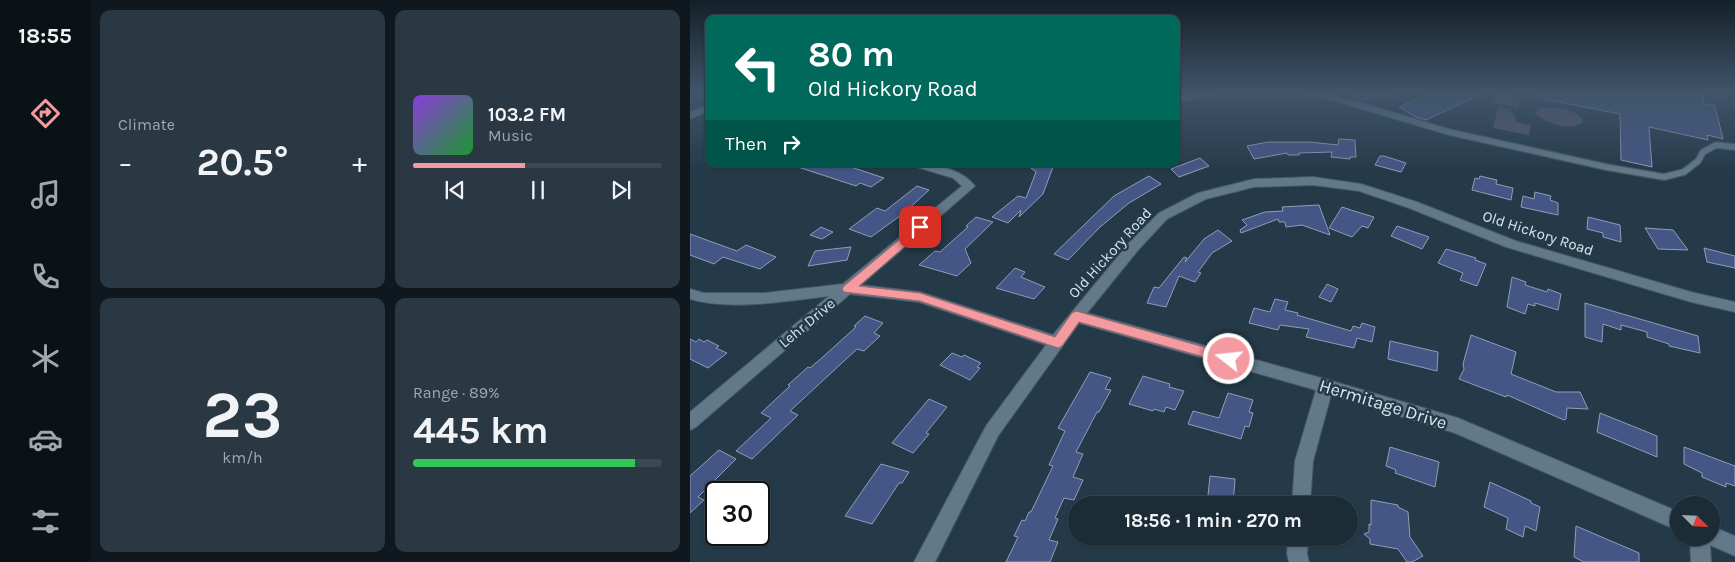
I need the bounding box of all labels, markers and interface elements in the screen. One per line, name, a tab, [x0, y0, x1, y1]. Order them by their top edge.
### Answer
text: 18:55	[18, 23, 72, 49]
text: 80 m	[808, 34, 895, 75]
icon: left	[725, 35, 790, 100]
text: Old Hickory Road	[808, 76, 978, 102]
icon: directions	[28, 96, 63, 131]
text: 103.2 FM	[488, 104, 566, 126]
text: Climate	[118, 115, 175, 134]
text: Music	[488, 126, 533, 145]
icon: right	[777, 130, 805, 158]
text: Then	[725, 133, 767, 155]
text: 20.5°	[196, 140, 289, 185]
text: −	[118, 146, 133, 179]
text: +	[352, 146, 367, 179]
icon: previous	[441, 176, 469, 204]
icon: pause	[524, 176, 552, 204]
icon: next	[607, 176, 635, 204]
icon: music	[28, 177, 63, 212]
street label: Old Hickory Road	[1065, 204, 1155, 302]
pin	[899, 206, 941, 248]
street label: Old Hickory Road	[1480, 207, 1596, 259]
icon: arrive	[906, 213, 934, 241]
icon: phone	[28, 259, 63, 294]
street label: Lehr Drive	[775, 294, 839, 352]
position arrow	[1202, 332, 1254, 384]
icon: climate	[28, 341, 63, 376]
street label: Hermitage Drive	[1316, 374, 1450, 434]
text: 23	[203, 377, 282, 453]
text: Range · 89%	[413, 383, 500, 402]
text: 445 km	[413, 408, 549, 453]
icon: car	[28, 422, 63, 457]
text: km/h	[222, 448, 263, 467]
speed limit sign: 30	[705, 481, 770, 546]
north arrow	[1670, 496, 1720, 546]
map controls	[1670, 496, 1720, 546]
icon: filters	[28, 504, 63, 539]
text: 18:56 · 1 min · 270 m	[1124, 510, 1302, 532]

